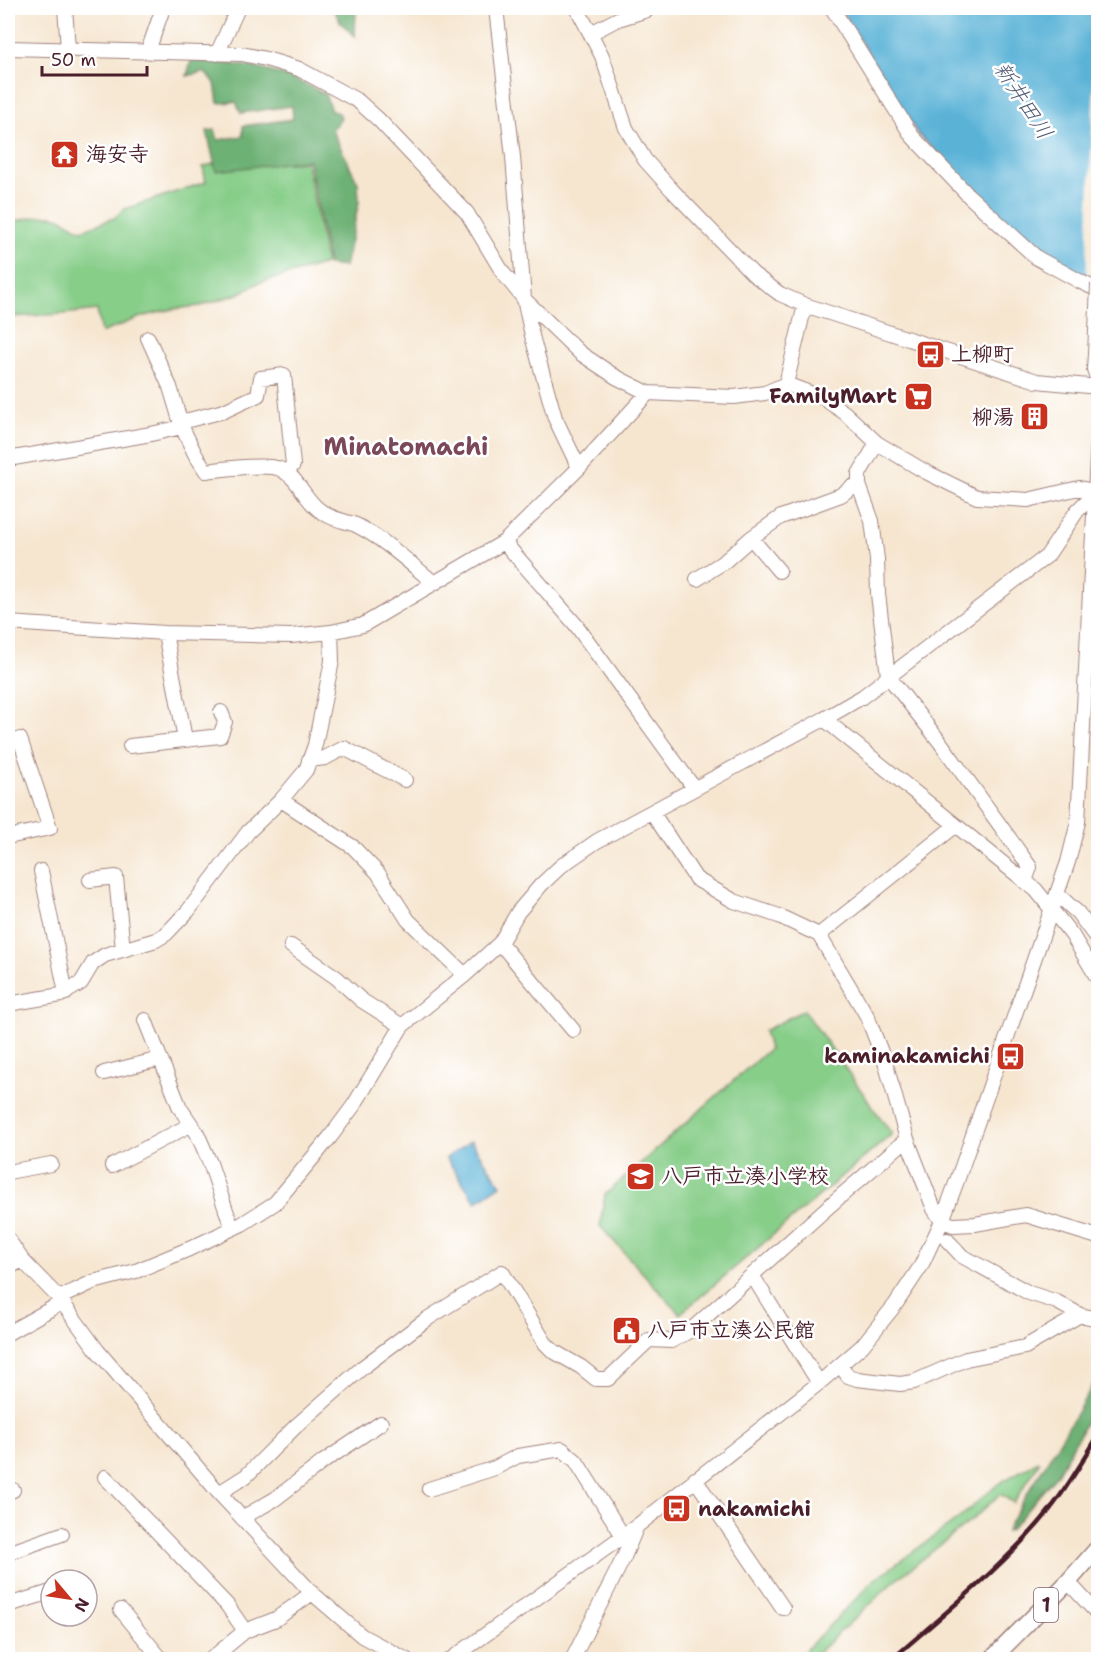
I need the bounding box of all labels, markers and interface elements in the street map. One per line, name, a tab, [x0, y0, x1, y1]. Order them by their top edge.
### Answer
scale bar	[42, 39, 147, 77]
text: 50 m	[51, 48, 96, 72]
water label: 新井田川	[987, 55, 1060, 145]
temple icon: 海安寺	[49, 138, 81, 170]
place label: 海安寺	[86, 140, 149, 168]
bus stop icon: 上柳町	[914, 338, 946, 370]
place label: 上柳町	[951, 340, 1014, 368]
supermarket icon: FamilyMart	[902, 380, 934, 412]
place label: FamilyMart	[769, 382, 897, 410]
building icon: 柳湯	[1019, 401, 1051, 433]
place label: 柳湯	[972, 403, 1014, 431]
district label: Minatomachi	[324, 431, 488, 463]
bus stop icon: kaminakamichi	[995, 1040, 1027, 1072]
place label: kaminakamichi	[824, 1042, 990, 1070]
school or university icon: 八戸市立湊小学校	[624, 1160, 656, 1192]
place label: 八戸市立湊小学校	[661, 1162, 829, 1190]
public building icon: 八戸市立湊公民館	[610, 1314, 642, 1346]
place label: 八戸市立湊公民館	[647, 1316, 815, 1344]
bus stop icon: nakamichi	[661, 1493, 693, 1525]
place label: nakamichi	[698, 1495, 811, 1523]
north arrow	[39, 1568, 99, 1628]
road number: 1	[1034, 1588, 1058, 1622]
text: N	[69, 1594, 94, 1616]

